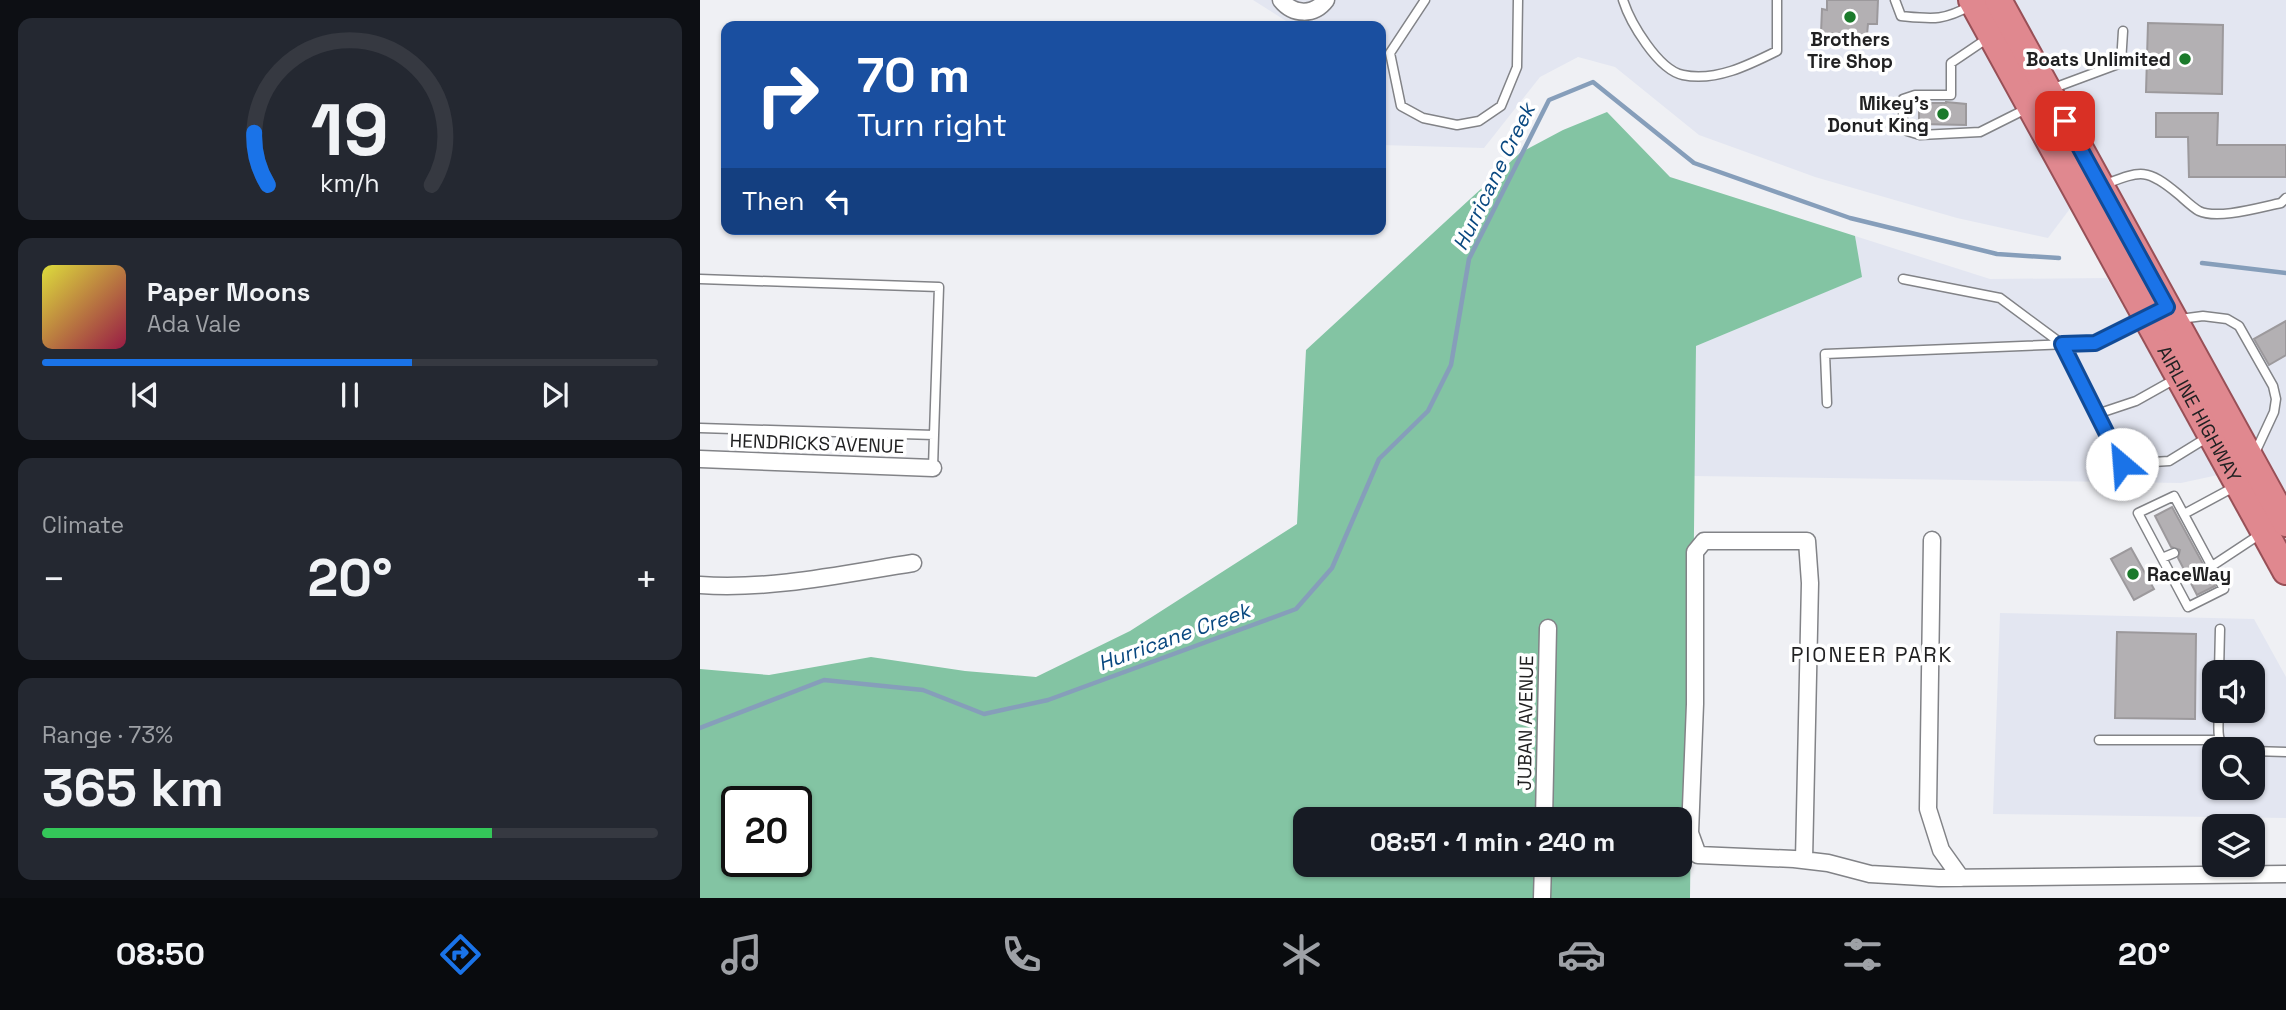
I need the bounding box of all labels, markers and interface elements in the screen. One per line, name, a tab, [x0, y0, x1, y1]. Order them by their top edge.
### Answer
marker: Brothers Tire Shop	[1842, 9, 1858, 25]
place label: Brothers Tire Shop	[1807, 27, 1893, 74]
text: 70 m	[857, 44, 970, 106]
place label: Boats Unlimited	[2026, 47, 2171, 72]
icon: right	[742, 49, 833, 140]
marker: Boats Unlimited	[2177, 51, 2193, 67]
text: 19	[311, 83, 389, 176]
place label: Mikey's Donut King	[1827, 91, 1929, 138]
pin	[2035, 91, 2095, 151]
water label: Hurricane Creek	[1446, 96, 1542, 255]
icon: arrive	[2046, 102, 2084, 140]
text: Turn right	[857, 105, 1007, 145]
marker: Mikey's Donut King	[1935, 106, 1951, 122]
text: km/h	[320, 167, 380, 199]
icon: left	[819, 182, 857, 220]
text: Then	[742, 184, 805, 218]
text: Paper Moons	[147, 275, 310, 309]
text: Ada Vale	[147, 309, 241, 339]
street label: AIRLINE HIGHWAY	[2151, 341, 2247, 487]
icon: previous	[126, 376, 164, 414]
icon: pause	[331, 376, 369, 414]
icon: next	[536, 376, 574, 414]
position arrow	[2085, 427, 2159, 501]
street label: HENDRICKS AVENUE	[729, 428, 905, 459]
text: Climate	[42, 510, 124, 540]
text: 20°	[307, 545, 393, 611]
text: −	[42, 555, 66, 603]
text: +	[634, 555, 658, 603]
place label: RaceWay	[2147, 562, 2231, 587]
marker: RaceWay	[2125, 566, 2141, 582]
water label: Hurricane Creek	[1094, 596, 1256, 677]
district label: PIONEER PARK	[1791, 641, 1953, 668]
street label: JUBAN AVENUE	[1512, 655, 1539, 791]
map controls	[2202, 660, 2265, 877]
button: sound	[2202, 660, 2265, 723]
text: Range · 73%	[42, 720, 173, 750]
button: search	[2202, 737, 2265, 800]
text: 365 km	[42, 755, 224, 821]
speed limit sign: 20	[721, 786, 812, 877]
button: layers	[2202, 814, 2265, 877]
text: 08:51 · 1 min · 240 m	[1370, 825, 1615, 859]
icon: directions	[436, 930, 485, 979]
icon: music	[717, 930, 766, 979]
icon: phone	[997, 930, 1046, 979]
icon: climate	[1277, 930, 1326, 979]
icon: car	[1557, 930, 1606, 979]
icon: filters	[1838, 930, 1887, 979]
text: 08:50	[116, 934, 205, 974]
text: 20°	[2118, 934, 2170, 974]

